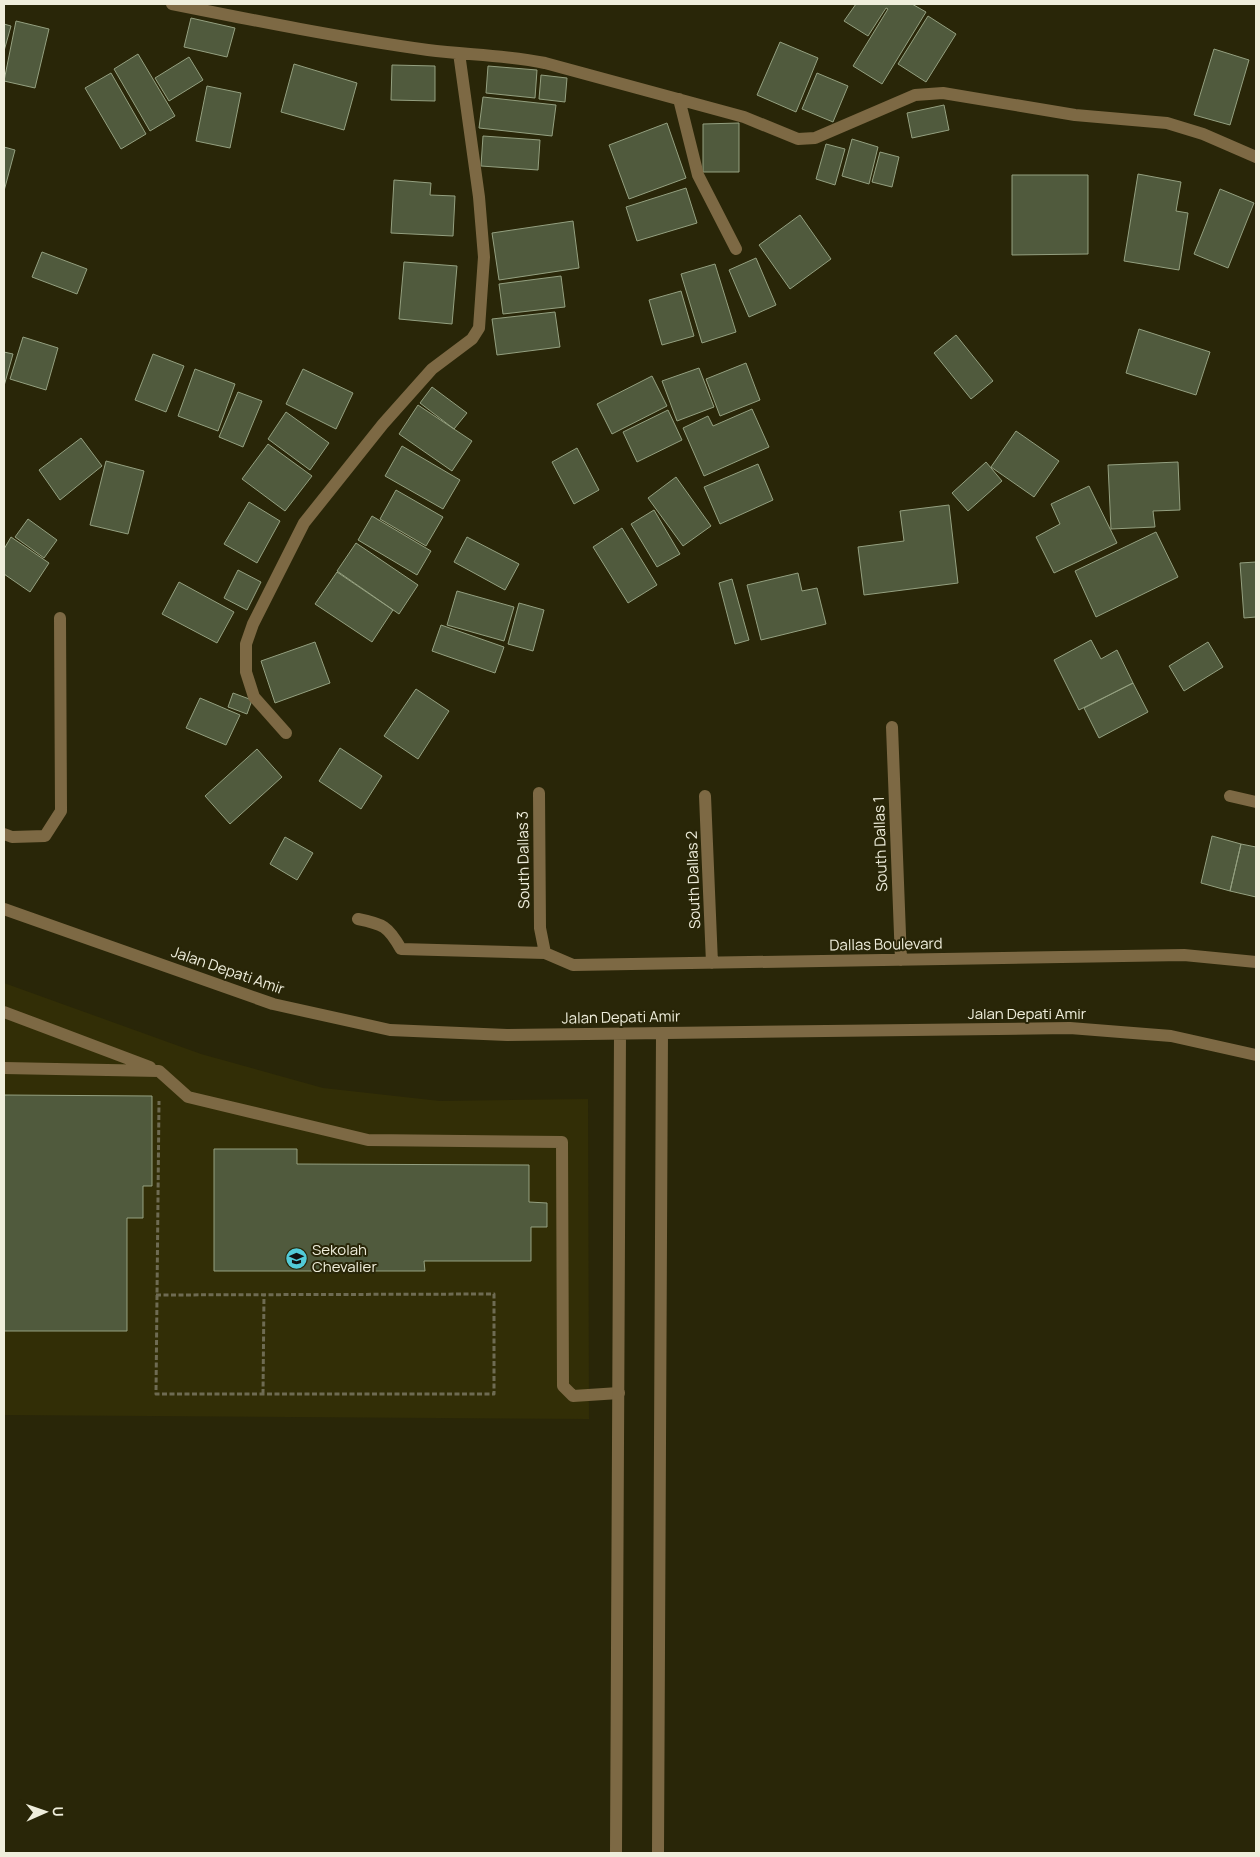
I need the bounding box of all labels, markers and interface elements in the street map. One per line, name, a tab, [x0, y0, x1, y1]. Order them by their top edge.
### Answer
street label: South Dallas 1	[868, 796, 892, 892]
street label: South Dallas 3	[512, 811, 534, 909]
street label: South Dallas 2	[681, 831, 705, 929]
street label: Dallas Boulevard	[829, 933, 943, 955]
street label: Jalan Depati Amir	[169, 941, 288, 999]
street label: Jalan Depati Amir	[968, 1003, 1087, 1024]
street label: Jalan Depati Amir	[562, 1005, 681, 1029]
place label: Sekolah Chevalier	[312, 1239, 377, 1277]
school or university icon: Sekolah Chevalier	[284, 1246, 308, 1270]
north arrow	[20, 1787, 70, 1837]
text: U	[49, 1806, 68, 1817]

